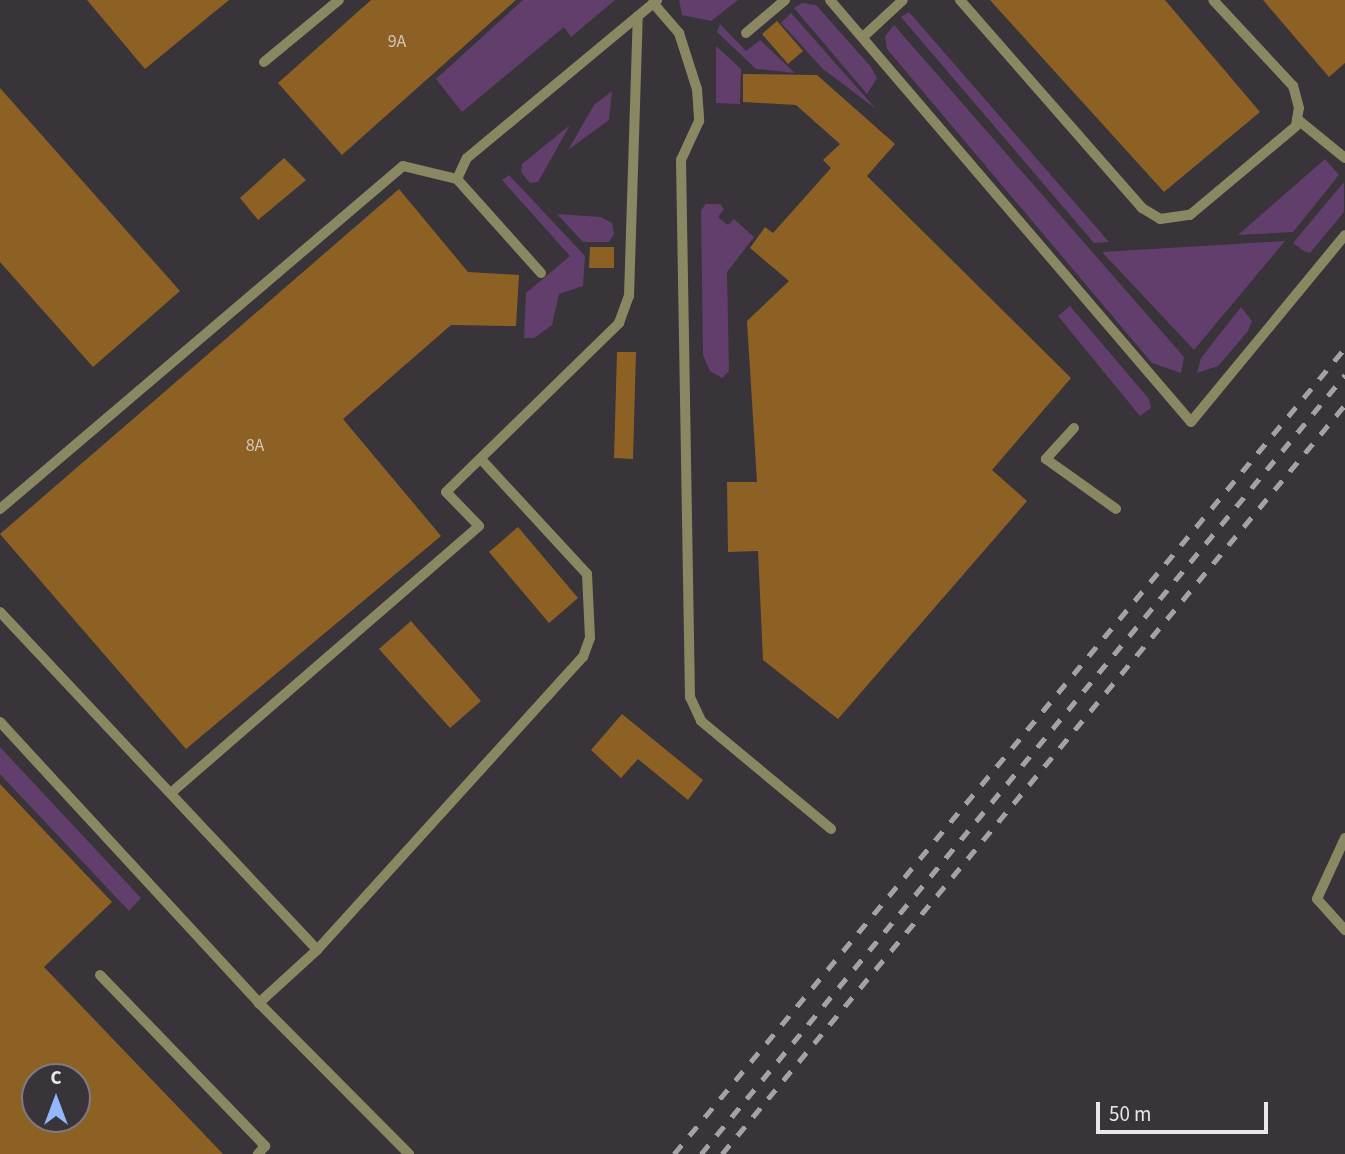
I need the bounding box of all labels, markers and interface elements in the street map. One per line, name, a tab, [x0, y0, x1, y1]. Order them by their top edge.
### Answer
house number: 9А	[388, 31, 406, 53]
house number: 8А	[246, 435, 264, 457]
north arrow	[21, 1063, 91, 1133]
text: С	[50, 1065, 62, 1092]
scale bar	[1100, 1088, 1272, 1132]
text: 50 m	[1109, 1099, 1151, 1129]

